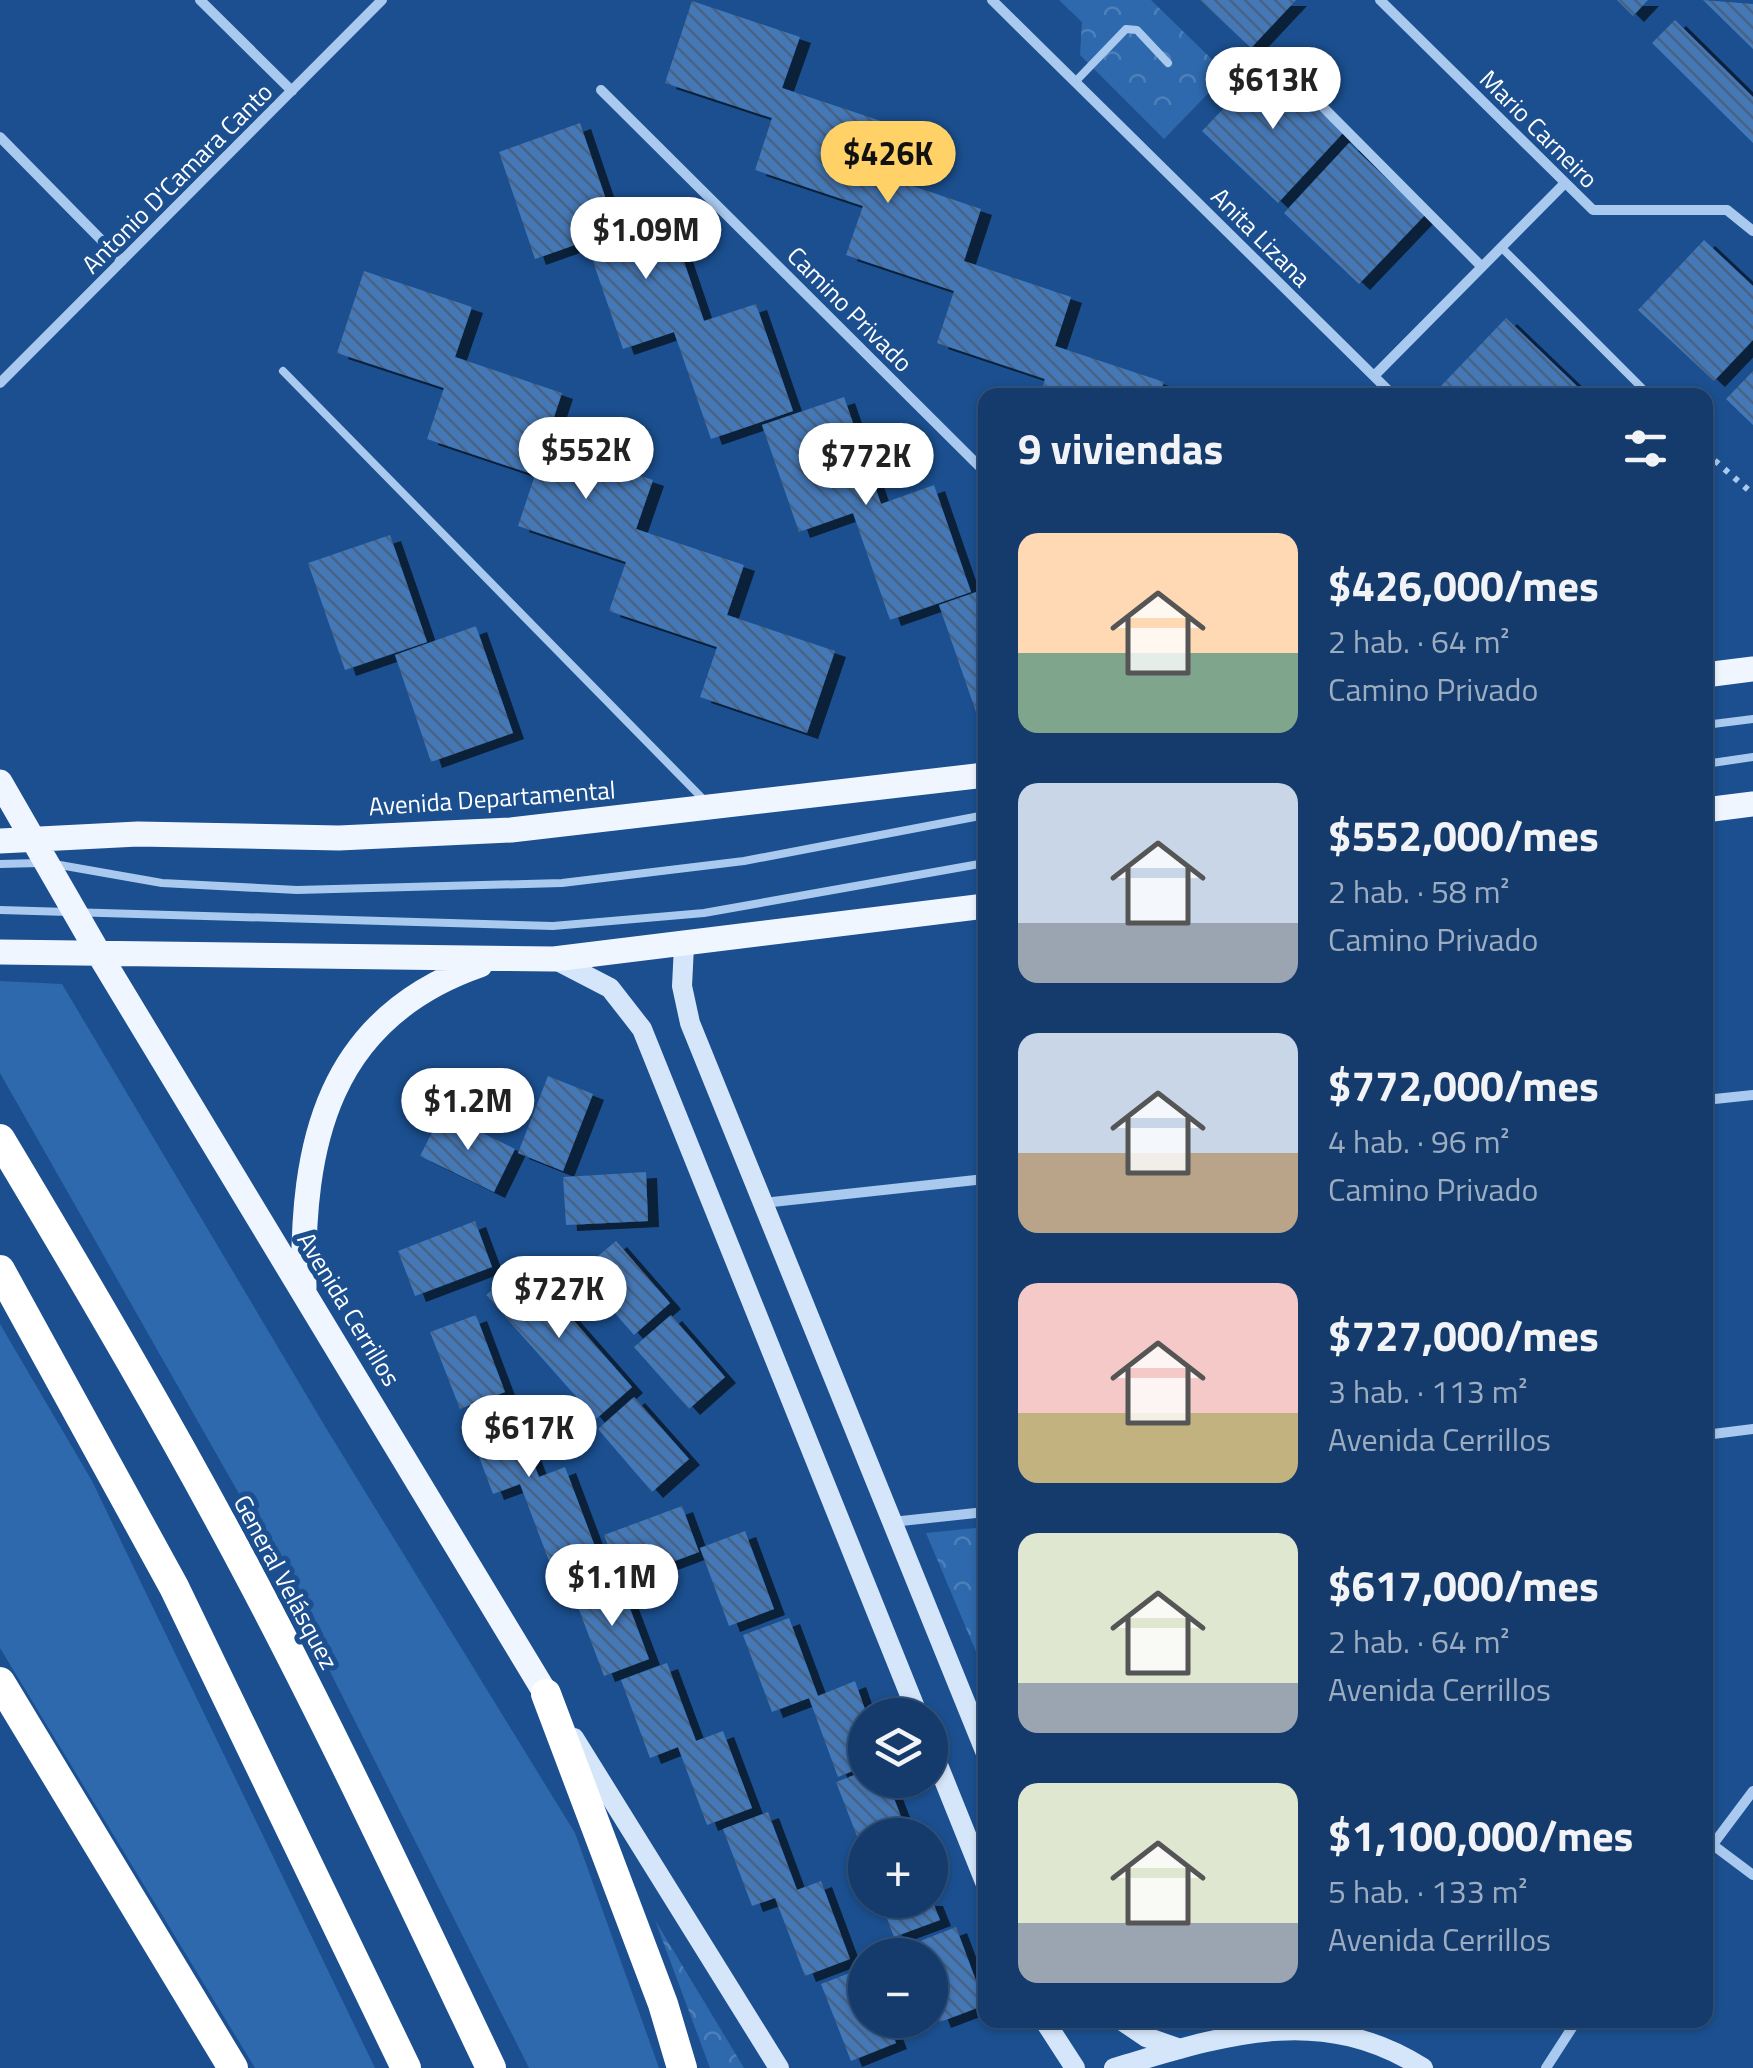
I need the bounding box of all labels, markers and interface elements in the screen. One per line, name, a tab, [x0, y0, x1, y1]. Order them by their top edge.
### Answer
pin: $613K	[1203, 47, 1343, 132]
text: $613K	[1228, 55, 1318, 103]
street label: Mario Carneiro	[1471, 61, 1607, 197]
street label: Antonio D'Camara Canto	[73, 74, 281, 282]
pin: $426K	[818, 121, 958, 206]
text: $426K	[843, 129, 933, 177]
street label: Anita Lizana	[1202, 178, 1320, 296]
pin: $1.09M	[565, 197, 727, 282]
text: $1.09M	[592, 205, 700, 253]
street label: Camino Privado	[778, 237, 922, 381]
text: 9 viviendas	[1018, 416, 1223, 480]
pin: $552K	[516, 417, 656, 502]
icon: filters	[1618, 421, 1673, 476]
pin: $772K	[796, 423, 936, 508]
text: $552K	[541, 425, 631, 473]
text: $772K	[821, 431, 911, 479]
text: $426,000/mes	[1328, 553, 1599, 617]
icon: home	[1098, 573, 1218, 693]
text: 2 hab. · 64 m²	[1328, 617, 1510, 665]
text: Camino Privado	[1328, 665, 1538, 713]
street label: Avenida Departamental	[367, 770, 617, 826]
text: $552,000/mes	[1328, 803, 1599, 867]
icon: home	[1098, 823, 1218, 943]
text: 2 hab. · 58 m²	[1328, 867, 1510, 915]
text: Camino Privado	[1328, 915, 1538, 963]
text: $772,000/mes	[1328, 1053, 1599, 1117]
pin: $1.2M	[398, 1068, 538, 1153]
icon: home	[1098, 1073, 1218, 1193]
text: $1.2M	[423, 1076, 513, 1124]
text: 4 hab. · 96 m²	[1328, 1117, 1510, 1165]
text: Camino Privado	[1328, 1165, 1538, 1213]
street label: Avenida Cerrillos	[288, 1225, 410, 1393]
pin: $727K	[489, 1256, 629, 1341]
text: $727K	[514, 1264, 604, 1312]
text: $727,000/mes	[1328, 1303, 1599, 1367]
icon: home	[1098, 1323, 1218, 1443]
text: 3 hab. · 113 m²	[1328, 1367, 1527, 1415]
pin: $617K	[459, 1395, 599, 1480]
text: $617K	[484, 1403, 574, 1451]
text: Avenida Cerrillos	[1328, 1415, 1551, 1463]
street label: General Velásquez	[224, 1488, 348, 1676]
pin: $1.1M	[542, 1544, 682, 1629]
text: $1.1M	[567, 1552, 657, 1600]
text: $617,000/mes	[1328, 1553, 1599, 1617]
icon: home	[1098, 1573, 1218, 1693]
text: 2 hab. · 64 m²	[1328, 1617, 1510, 1665]
text: Avenida Cerrillos	[1328, 1665, 1551, 1713]
map controls	[848, 1698, 948, 2038]
button: layers	[848, 1698, 948, 1798]
text: $1,100,000/mes	[1328, 1803, 1633, 1867]
button: +	[848, 1818, 948, 1918]
icon: home	[1098, 1823, 1218, 1943]
text: 5 hab. · 133 m²	[1328, 1867, 1527, 1915]
text: Avenida Cerrillos	[1328, 1915, 1551, 1963]
button: −	[848, 1938, 948, 2038]

